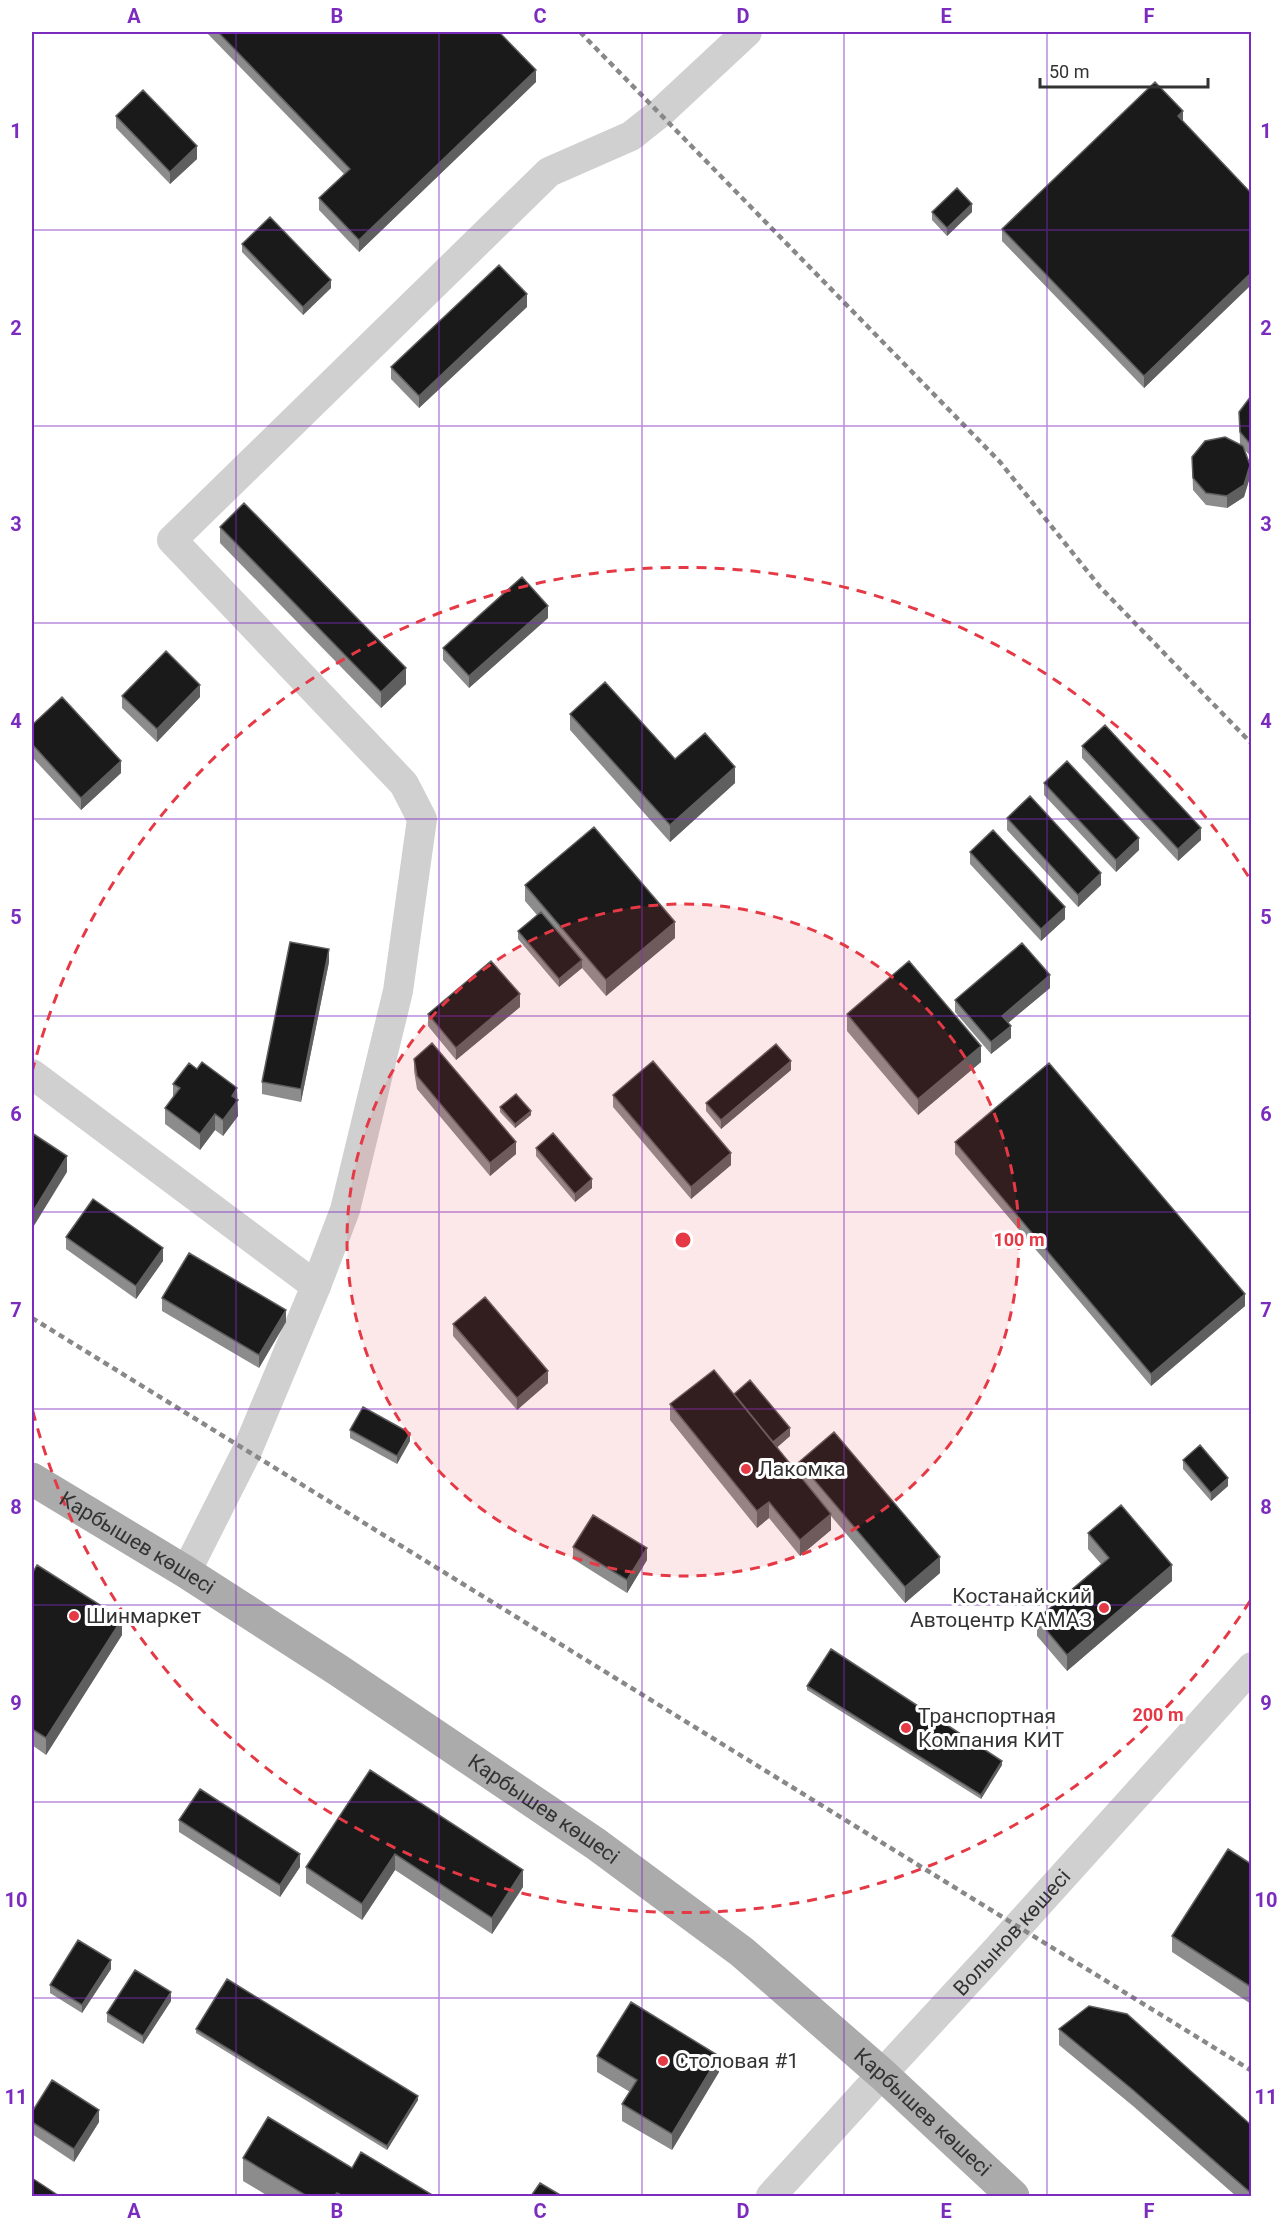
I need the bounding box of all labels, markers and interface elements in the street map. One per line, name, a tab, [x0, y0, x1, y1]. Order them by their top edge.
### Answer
text: A	[127, 4, 141, 28]
text: B	[331, 4, 343, 28]
text: C	[533, 4, 547, 28]
text: D	[737, 4, 750, 28]
text: E	[940, 4, 952, 28]
text: F	[1144, 4, 1155, 28]
scale bar	[1040, 51, 1208, 89]
text: 50 m	[1049, 61, 1089, 82]
text: 1	[10, 119, 22, 143]
text: 1	[1260, 119, 1272, 143]
text: 2	[10, 316, 22, 340]
text: 2	[1260, 316, 1272, 340]
text: 3	[10, 512, 22, 536]
text: 3	[1260, 512, 1272, 536]
text: 4	[10, 709, 22, 733]
text: 4	[1260, 709, 1272, 733]
text: 5	[10, 905, 22, 929]
text: 5	[1260, 905, 1272, 929]
text: 6	[10, 1102, 22, 1126]
text: 6	[1260, 1102, 1272, 1126]
text: 100 m	[993, 1229, 1045, 1250]
centre of rings	[673, 1230, 693, 1250]
text: 7	[10, 1298, 22, 1322]
text: 7	[1260, 1298, 1272, 1322]
place label: Лакомка	[758, 1457, 846, 1481]
marker: Лакомка	[739, 1462, 753, 1476]
street label: Карбышев көшесі	[55, 1486, 219, 1599]
text: 8	[10, 1495, 22, 1519]
text: 8	[1260, 1495, 1272, 1519]
place label: Костанайский Автоцентр КАМАЗ	[910, 1584, 1092, 1632]
marker: Костанайский Автоцентр КАМАЗ	[1097, 1601, 1111, 1615]
place label: Шинмаркет	[86, 1604, 201, 1628]
marker: Шинмаркет	[67, 1609, 81, 1623]
text: 9	[10, 1691, 22, 1715]
text: 9	[1260, 1691, 1272, 1715]
place label: Транспортная Компания КИТ	[918, 1704, 1064, 1752]
text: 200 m	[1132, 1704, 1184, 1725]
marker: Транспортная Компания КИТ	[899, 1721, 913, 1735]
street label: Карбышев көшесі	[464, 1749, 624, 1869]
street label: Волынов көшесі	[949, 1865, 1075, 2001]
text: 10	[5, 1888, 27, 1912]
text: 10	[1255, 1888, 1277, 1912]
street label: Карбышев көшесі	[849, 2043, 996, 2181]
place label: Столовая #1	[675, 2049, 799, 2073]
marker: Столовая #1	[656, 2054, 670, 2068]
text: 11	[5, 2085, 27, 2109]
text: 11	[1255, 2085, 1277, 2109]
text: A	[127, 2199, 141, 2223]
text: B	[331, 2199, 343, 2223]
text: C	[533, 2199, 547, 2223]
text: D	[737, 2199, 750, 2223]
text: E	[940, 2199, 952, 2223]
text: F	[1144, 2199, 1155, 2223]

